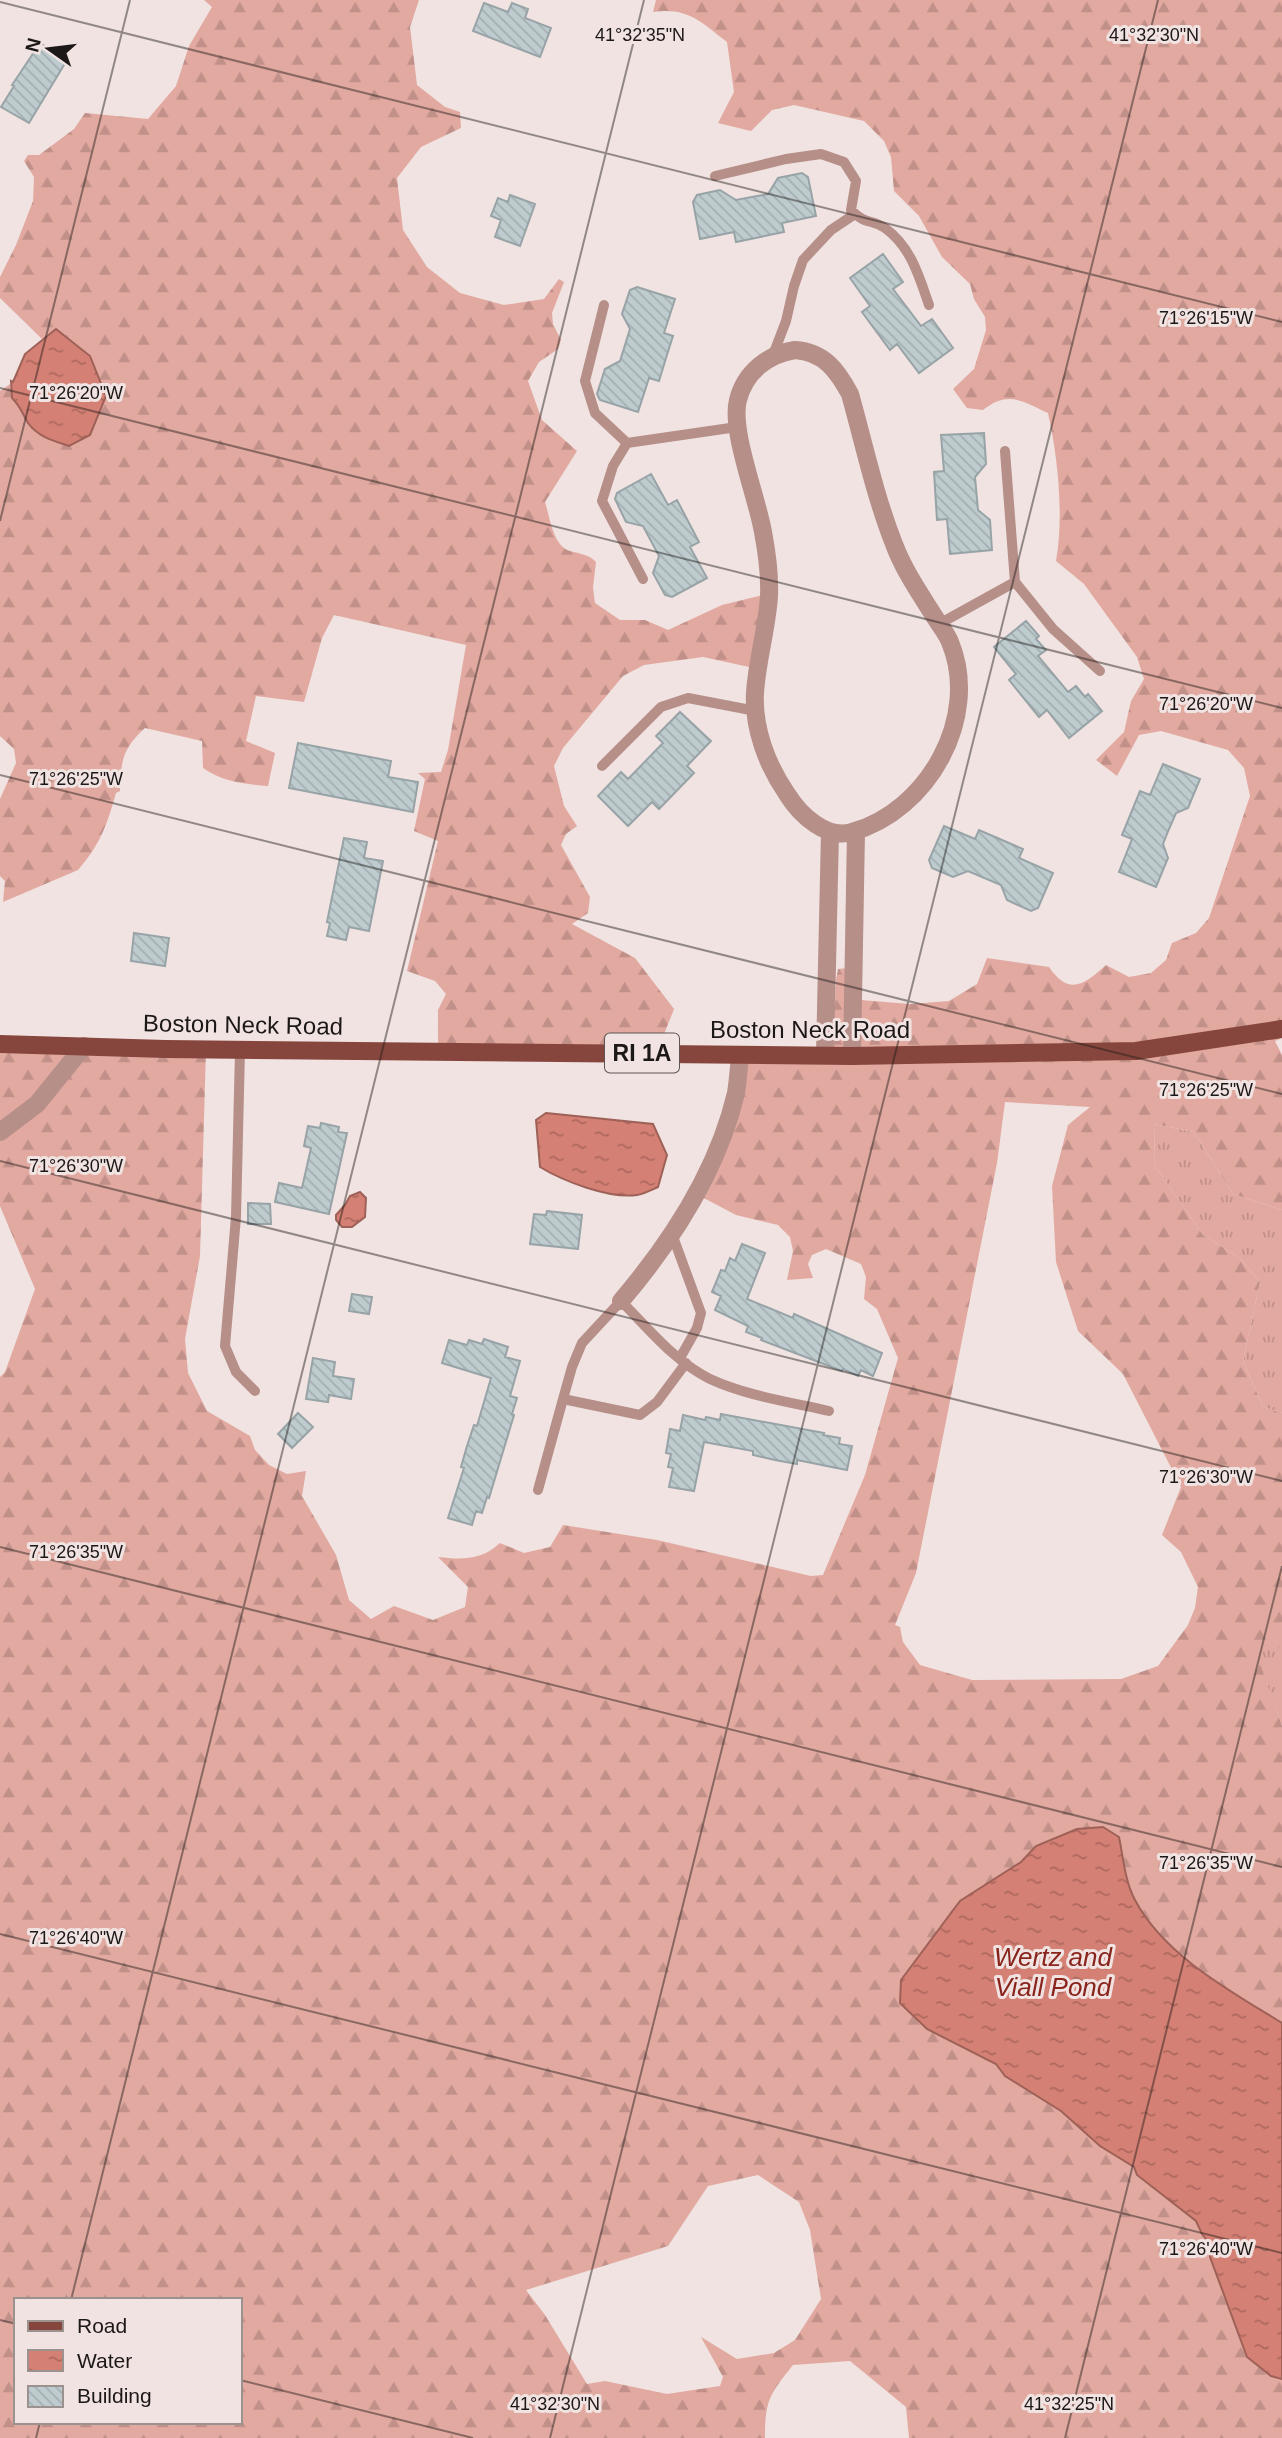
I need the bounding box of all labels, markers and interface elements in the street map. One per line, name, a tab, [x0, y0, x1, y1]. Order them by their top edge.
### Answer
north arrow	[14, 14, 84, 84]
text: 41°32'35"N	[595, 25, 685, 45]
text: 41°32'30"N	[1109, 25, 1199, 45]
text: N	[21, 36, 45, 54]
text: 71°26'15"W	[1159, 308, 1253, 328]
text: 71°26'20"W	[29, 383, 123, 403]
text: 71°26'20"W	[1159, 694, 1253, 714]
text: 71°26'25"W	[29, 769, 123, 789]
street label: Boston Neck Road	[143, 1009, 343, 1040]
street label: Boston Neck Road	[710, 1016, 910, 1043]
road number: RI 1A	[605, 1034, 679, 1072]
text: 71°26'25"W	[1159, 1080, 1253, 1100]
text: 71°26'30"W	[29, 1156, 123, 1176]
text: 71°26'30"W	[1159, 1467, 1253, 1487]
text: 71°26'35"W	[29, 1542, 123, 1562]
text: 71°26'35"W	[1159, 1853, 1253, 1873]
text: 71°26'40"W	[29, 1928, 123, 1948]
water label: Wertz and Viall Pond	[994, 1942, 1114, 2002]
text: 71°26'40"W	[1159, 2239, 1253, 2259]
legend	[14, 2298, 242, 2424]
text: Road	[77, 2314, 127, 2337]
text: Water	[77, 2349, 132, 2372]
text: Building	[77, 2384, 152, 2407]
text: 41°32'30"N	[510, 2394, 600, 2414]
text: 41°32'25"N	[1024, 2394, 1114, 2414]

